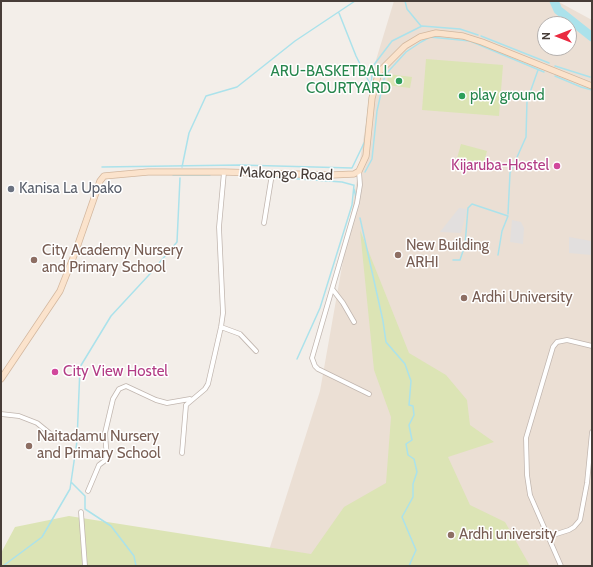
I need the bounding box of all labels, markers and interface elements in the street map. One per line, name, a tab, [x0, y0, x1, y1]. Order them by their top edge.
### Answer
north arrow	[537, 16, 577, 56]
text: N	[539, 32, 553, 40]
place label: ARU-BASKETBALL COURTYARD	[271, 63, 391, 98]
marker: ARU-BASKETBALL COURTYARD	[394, 76, 404, 86]
place label: play ground	[470, 87, 545, 105]
marker: play ground	[457, 91, 467, 101]
place label: Kijaruba-Hostel	[451, 157, 549, 175]
marker: Kijaruba-Hostel	[552, 161, 562, 171]
street label: Makongo Road	[239, 163, 333, 185]
place label: Kanisa La Upako	[19, 180, 122, 198]
marker: Kanisa La Upako	[6, 184, 16, 194]
place label: New Building ARHI	[406, 237, 489, 272]
place label: City Academy Nursery and Primary School	[42, 242, 183, 277]
marker: New Building ARHI	[393, 250, 403, 260]
marker: City Academy Nursery and Primary School	[29, 255, 39, 265]
place label: Ardhi University	[472, 289, 573, 307]
marker: Ardhi University	[459, 293, 469, 303]
place label: City View Hostel	[63, 363, 168, 381]
marker: City View Hostel	[50, 367, 60, 377]
place label: Naitadamu Nursery and Primary School	[37, 428, 160, 463]
marker: Naitadamu Nursery and Primary School	[24, 441, 34, 451]
place label: Ardhi university	[459, 526, 557, 544]
marker: Ardhi university	[446, 530, 456, 540]

